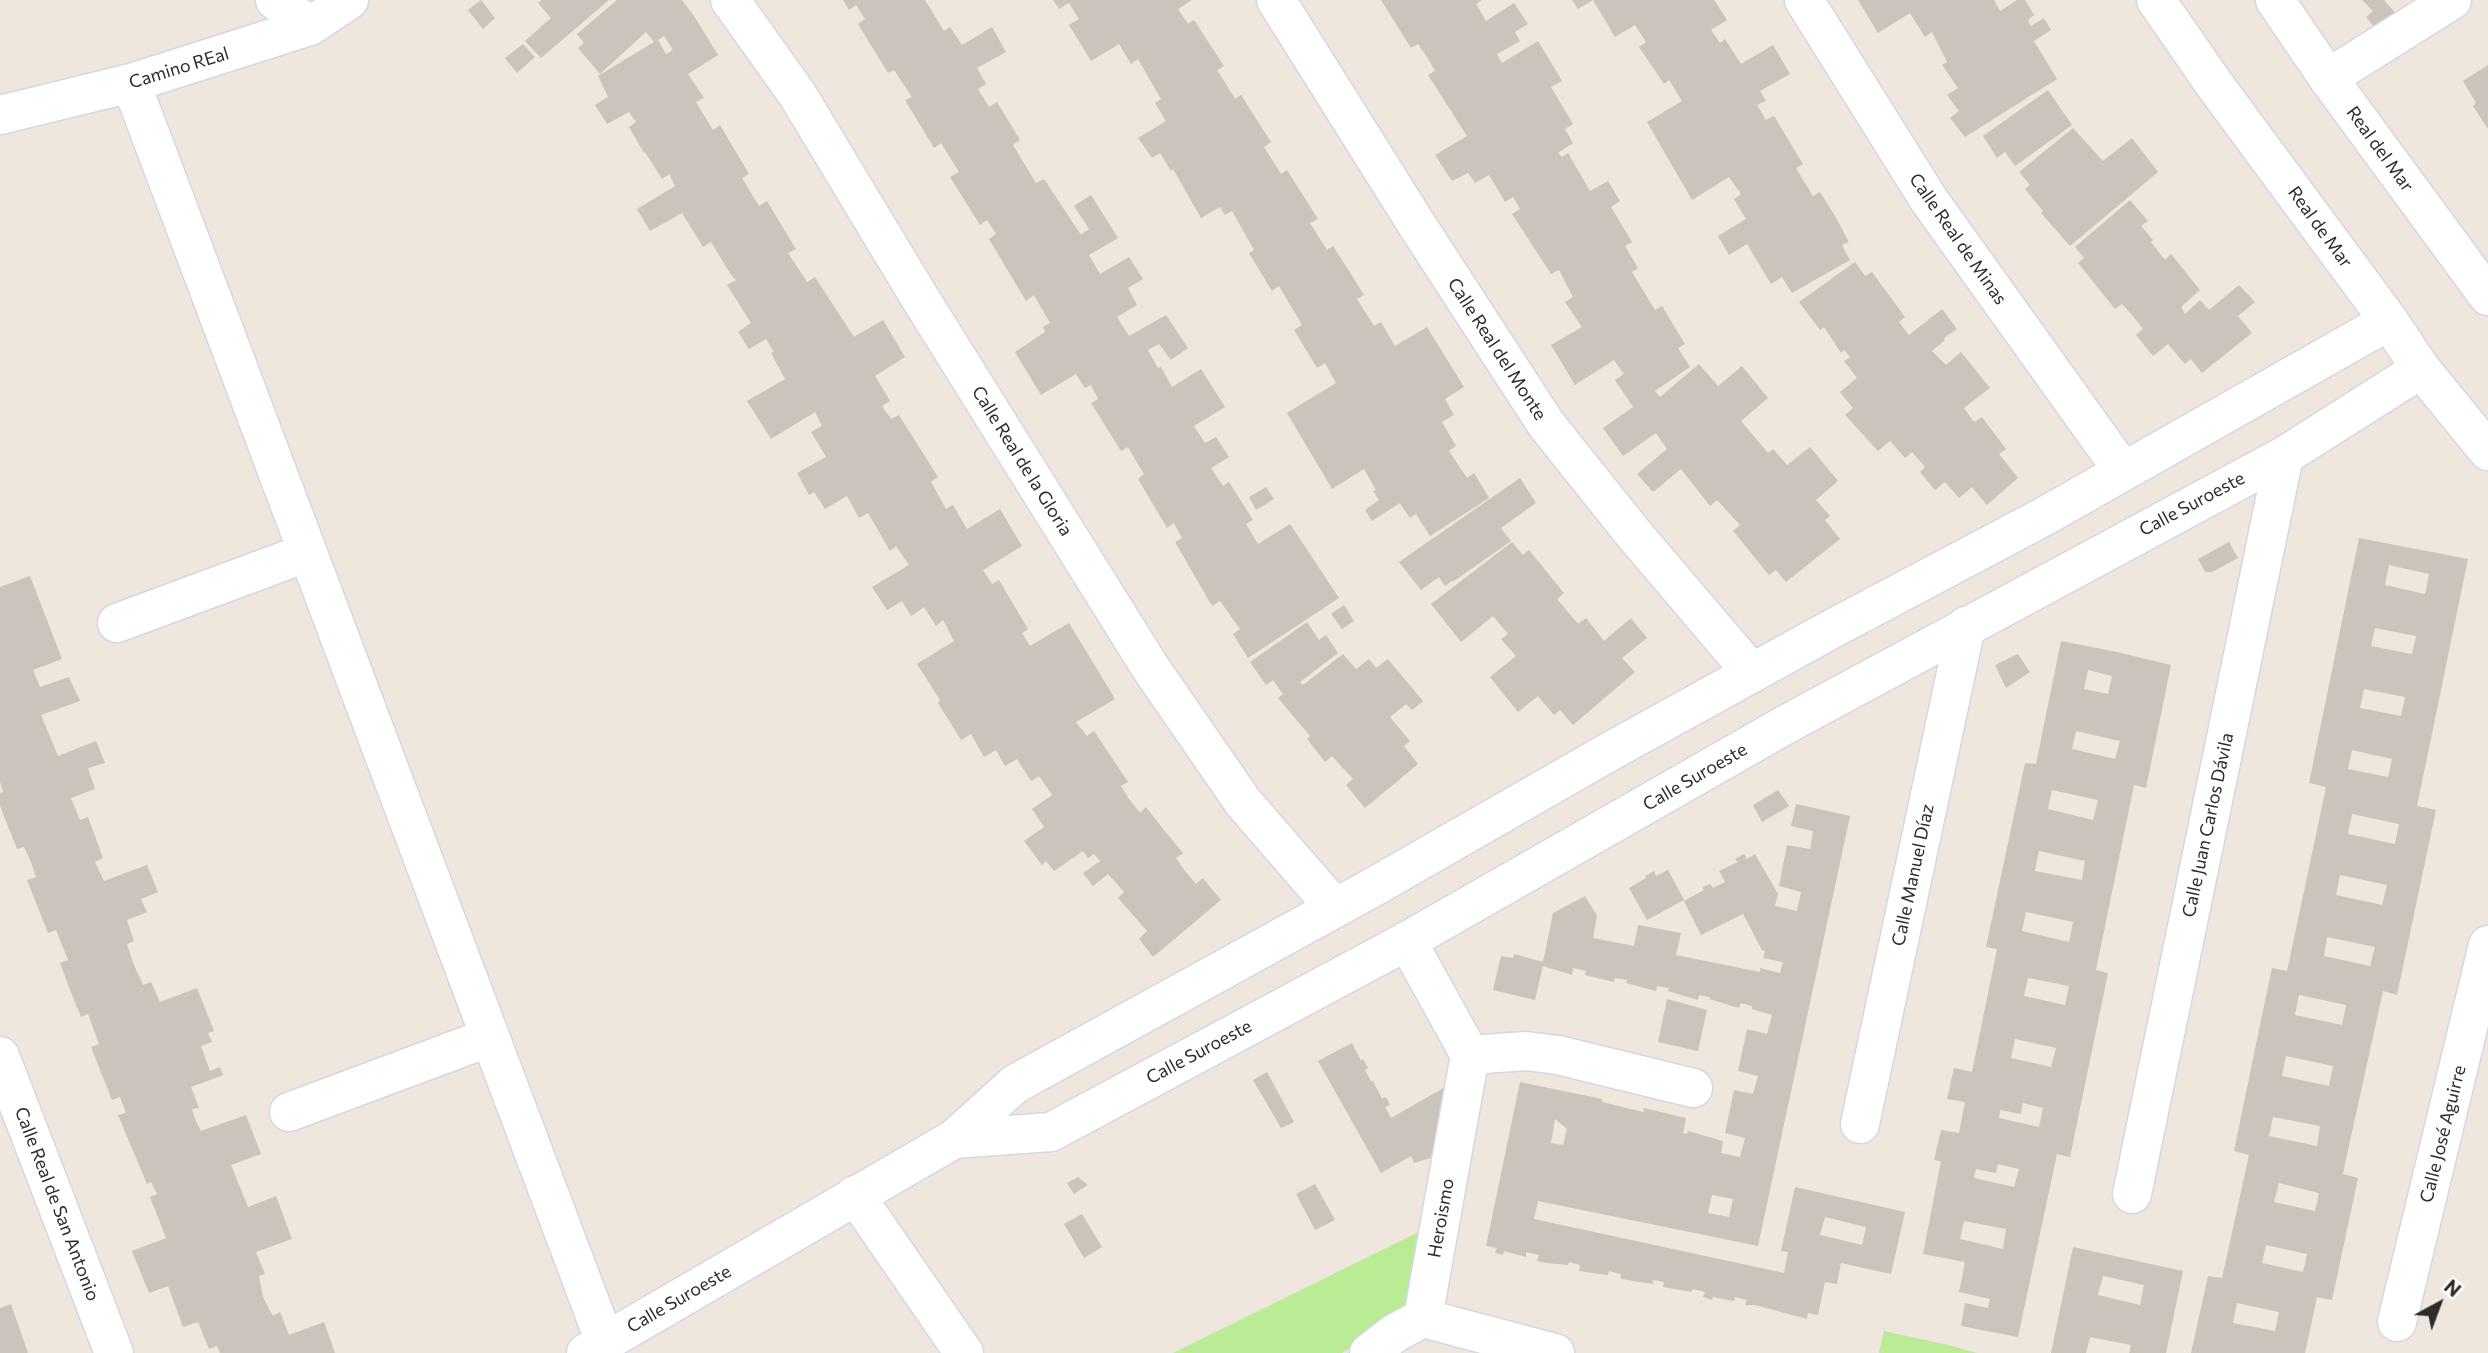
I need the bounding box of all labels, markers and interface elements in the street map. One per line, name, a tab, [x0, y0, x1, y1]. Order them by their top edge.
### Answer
street label: Camino REal	[126, 43, 232, 93]
street label: Real del Mar	[2342, 102, 2418, 196]
street label: Calle Real de Minas	[1905, 169, 2011, 309]
street label: Real de Mar	[2283, 182, 2357, 272]
street label: Calle Real del Monte	[1443, 274, 1551, 424]
street label: Calle Real de la Gloria	[967, 382, 1077, 540]
street label: Calle Suroeste	[2136, 467, 2248, 541]
street label: Calle Juan Carlos Dávila	[2178, 731, 2238, 919]
street label: Calle Suroeste	[1639, 739, 1751, 815]
street label: Calle Manuel Díaz	[1887, 802, 1939, 948]
street label: Calle Suroeste	[1143, 1015, 1255, 1089]
street label: Calle José Aguirre	[2415, 1063, 2471, 1205]
street label: Calle Real de San Antonio	[10, 1104, 104, 1304]
street label: Heroismo	[1423, 1177, 1459, 1259]
street label: Calle Suroeste	[623, 1261, 735, 1337]
north arrow	[2404, 1269, 2474, 1339]
text: N	[2440, 1274, 2466, 1301]

